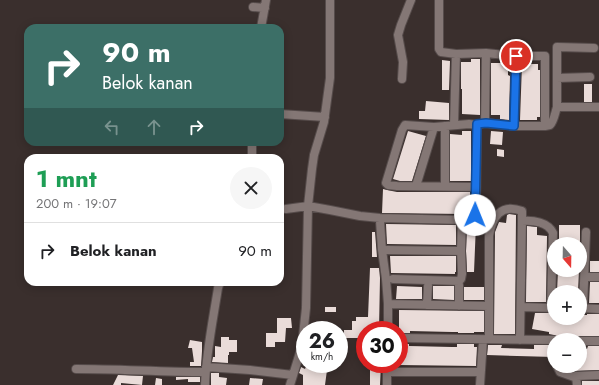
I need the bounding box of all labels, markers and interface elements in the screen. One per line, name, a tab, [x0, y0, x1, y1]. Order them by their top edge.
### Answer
text: 90 m	[102, 32, 171, 73]
pin	[499, 39, 533, 73]
icon: right	[36, 40, 88, 92]
icon: arrive	[505, 45, 527, 67]
text: Belok kanan	[102, 70, 193, 96]
icon: left	[101, 116, 123, 138]
icon: ahead	[143, 116, 165, 138]
icon: right	[185, 116, 207, 138]
text: 1 mnt	[36, 161, 97, 196]
button: close	[230, 167, 272, 209]
text: 200 m · 19:07	[36, 194, 117, 213]
position arrow	[454, 194, 496, 236]
north arrow	[547, 237, 587, 277]
map controls	[547, 237, 587, 373]
icon: right	[36, 240, 58, 262]
text: Belok kanan	[70, 240, 157, 262]
text: 90 m	[238, 240, 272, 262]
button: +	[547, 285, 587, 325]
speed limit sign: 30	[356, 321, 408, 373]
text: 26	[309, 327, 335, 356]
button: −	[547, 333, 587, 373]
text: km/h	[311, 349, 333, 364]

